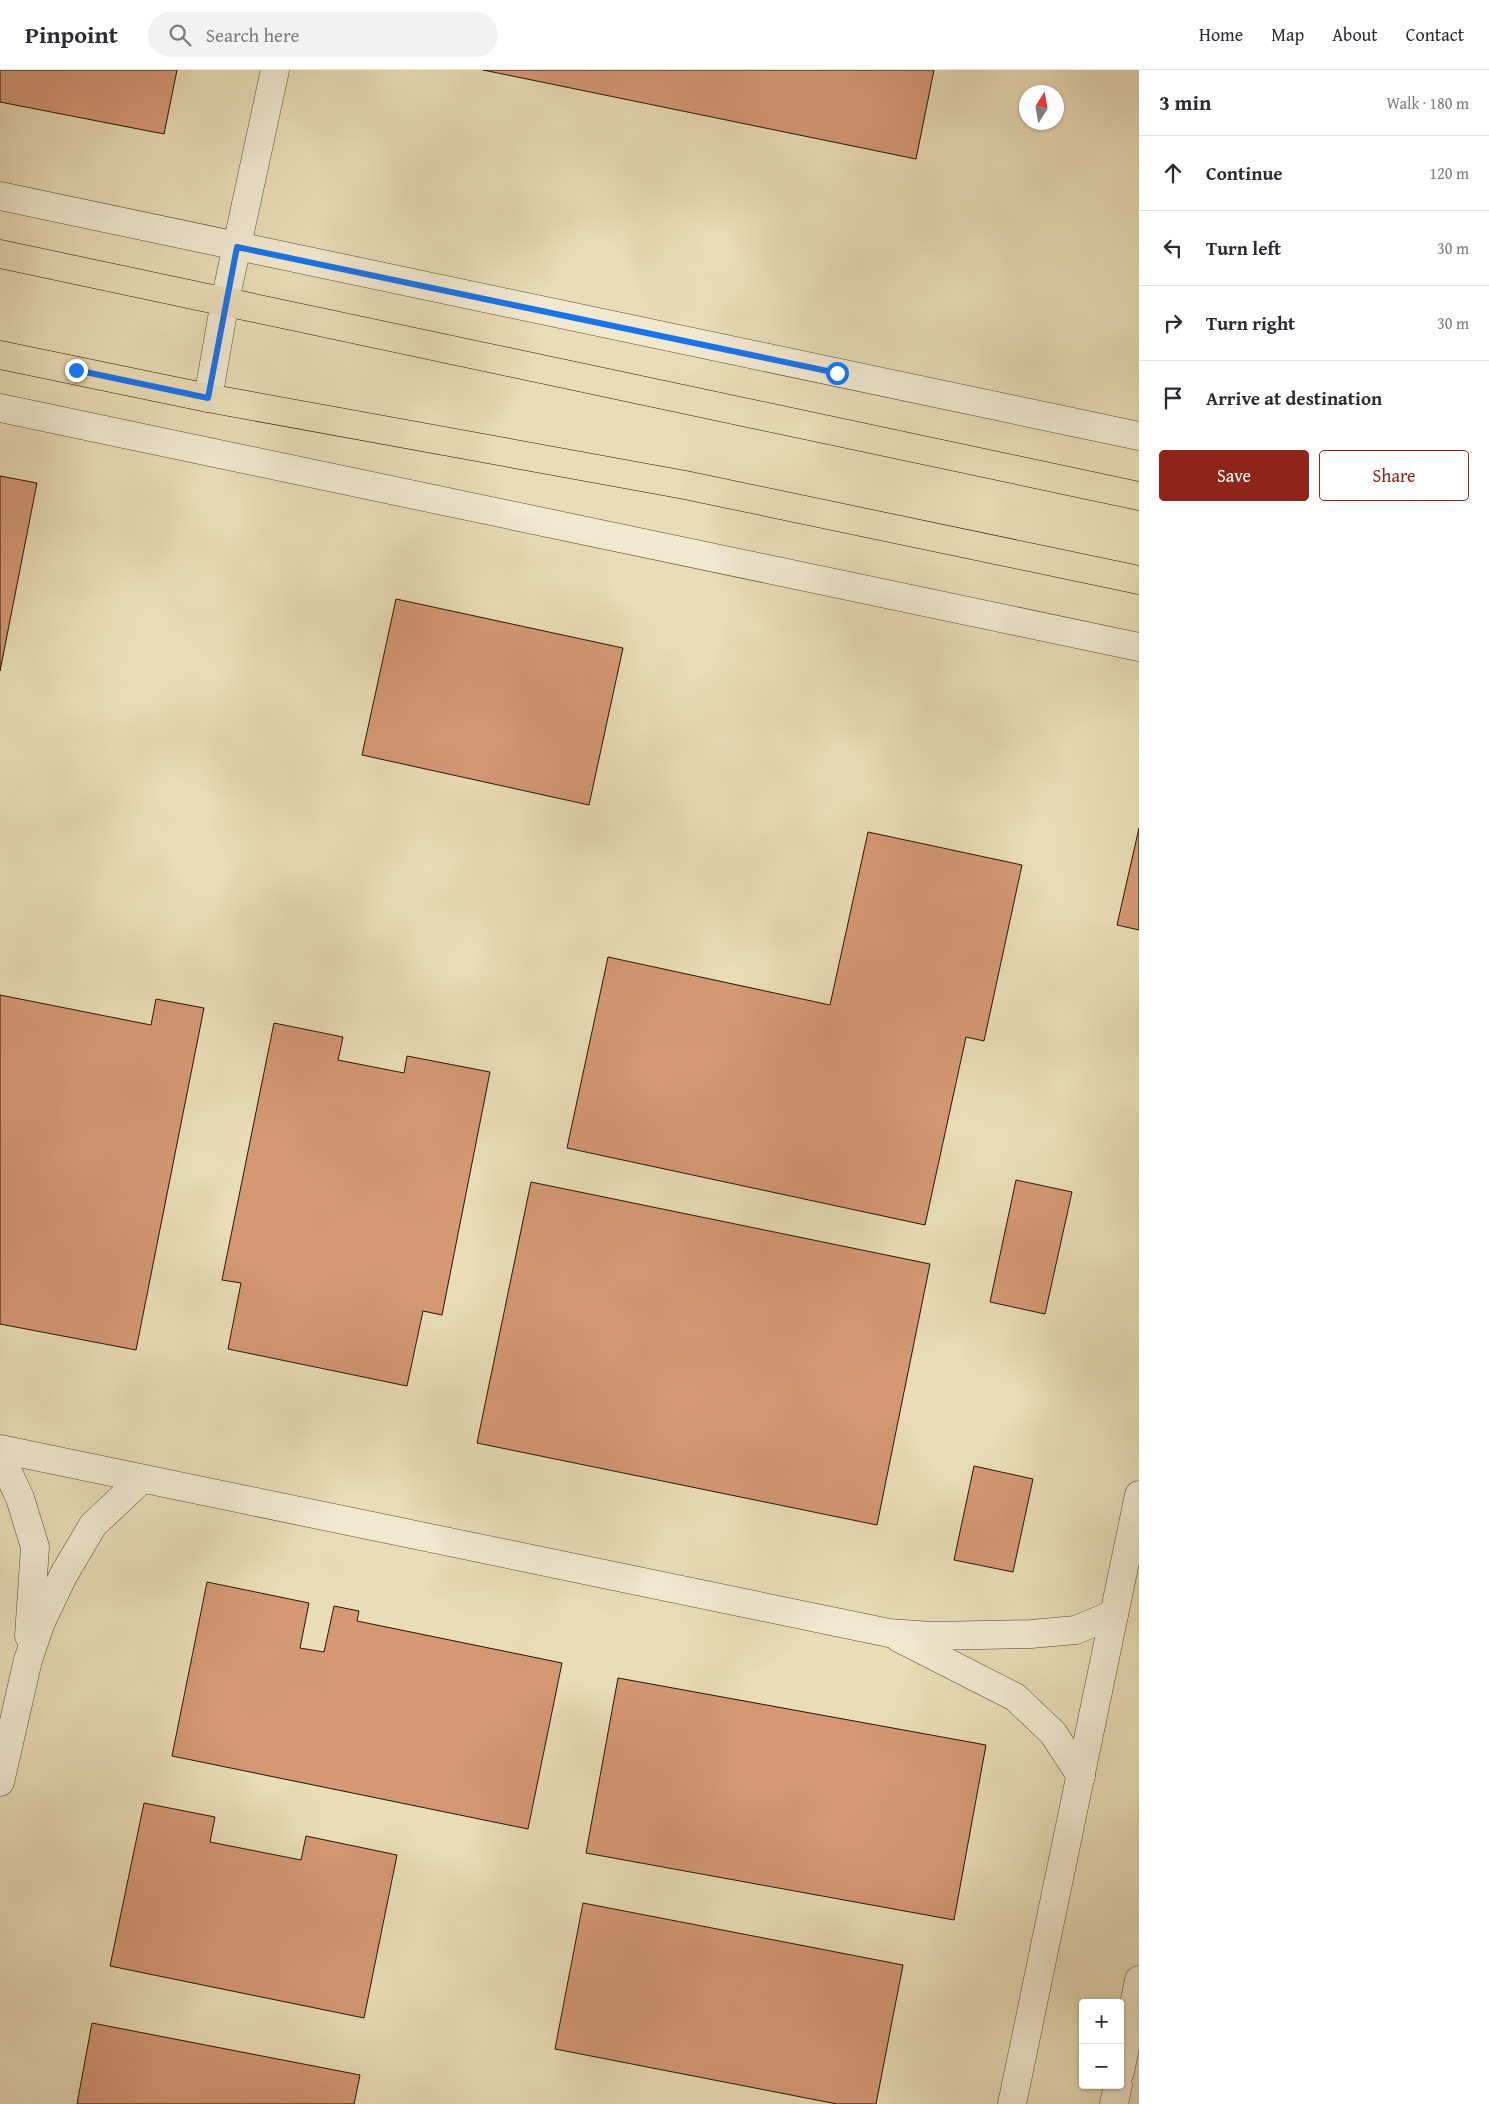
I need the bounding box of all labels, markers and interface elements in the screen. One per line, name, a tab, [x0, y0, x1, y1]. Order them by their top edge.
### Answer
search box	[148, 12, 498, 57]
text: Pinpoint	[25, 17, 118, 52]
icon: search	[166, 21, 194, 49]
text: Search here	[206, 21, 299, 49]
text: Home	[1199, 21, 1243, 48]
text: Map	[1271, 21, 1304, 48]
text: About	[1332, 21, 1378, 48]
text: Contact	[1406, 21, 1464, 48]
north arrow	[1019, 85, 1064, 130]
text: 3 min	[1159, 87, 1211, 118]
text: Walk · 180 m	[1386, 91, 1469, 115]
icon: ahead	[1159, 159, 1187, 187]
text: Continue	[1206, 159, 1283, 187]
text: 120 m	[1429, 161, 1469, 185]
icon: left	[1159, 234, 1187, 262]
text: Turn left	[1206, 234, 1281, 262]
text: 30 m	[1437, 236, 1469, 260]
icon: right	[1159, 309, 1187, 337]
text: Turn right	[1206, 309, 1295, 337]
text: 30 m	[1437, 311, 1469, 335]
route end	[65, 359, 88, 382]
route start	[826, 362, 849, 385]
icon: arrive	[1159, 384, 1187, 412]
text: Arrive at destination	[1206, 384, 1382, 412]
button: Save	[1159, 450, 1309, 501]
button: Share	[1319, 450, 1469, 501]
map controls	[1079, 1999, 1124, 2089]
button: +	[1079, 1999, 1124, 2044]
button: −	[1079, 2044, 1124, 2089]

